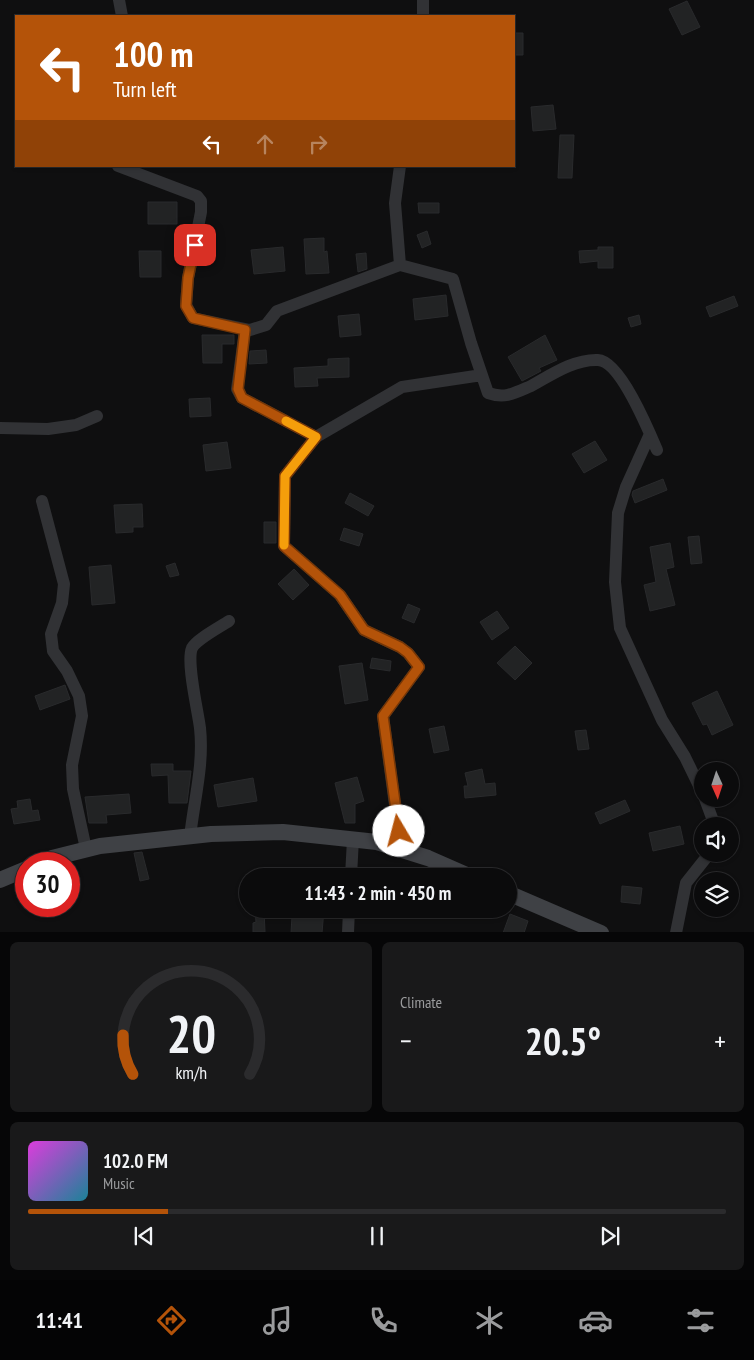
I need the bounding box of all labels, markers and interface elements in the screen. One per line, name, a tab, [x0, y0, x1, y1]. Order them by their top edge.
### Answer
text: 100 m	[113, 31, 194, 77]
icon: left	[30, 35, 95, 100]
text: Turn left	[113, 75, 177, 103]
icon: left	[198, 130, 226, 158]
icon: ahead	[251, 130, 279, 158]
icon: right	[304, 130, 332, 158]
pin	[174, 224, 216, 266]
icon: arrive	[181, 231, 209, 259]
north arrow	[694, 762, 739, 808]
map controls	[694, 762, 739, 917]
position arrow	[372, 804, 424, 856]
button: sound	[694, 817, 739, 862]
speed limit sign: 30	[15, 852, 80, 917]
button: layers	[694, 872, 739, 917]
text: 11:43 · 2 min · 450 m	[305, 881, 451, 905]
text: Climate	[400, 992, 442, 1012]
text: 20	[166, 1000, 216, 1067]
text: 20.5°	[525, 1016, 601, 1065]
text: −	[400, 1022, 412, 1059]
text: +	[714, 1022, 726, 1059]
text: km/h	[175, 1061, 207, 1084]
text: 102.0 FM	[103, 1149, 168, 1173]
text: Music	[103, 1173, 135, 1193]
icon: previous	[130, 1222, 158, 1250]
icon: pause	[363, 1222, 391, 1250]
icon: next	[596, 1222, 624, 1250]
icon: directions	[154, 1303, 189, 1338]
icon: music	[260, 1303, 295, 1338]
icon: phone	[366, 1303, 401, 1338]
icon: climate	[472, 1303, 507, 1338]
icon: car	[578, 1303, 613, 1338]
icon: filters	[683, 1303, 718, 1338]
text: 11:41	[35, 1306, 83, 1334]

